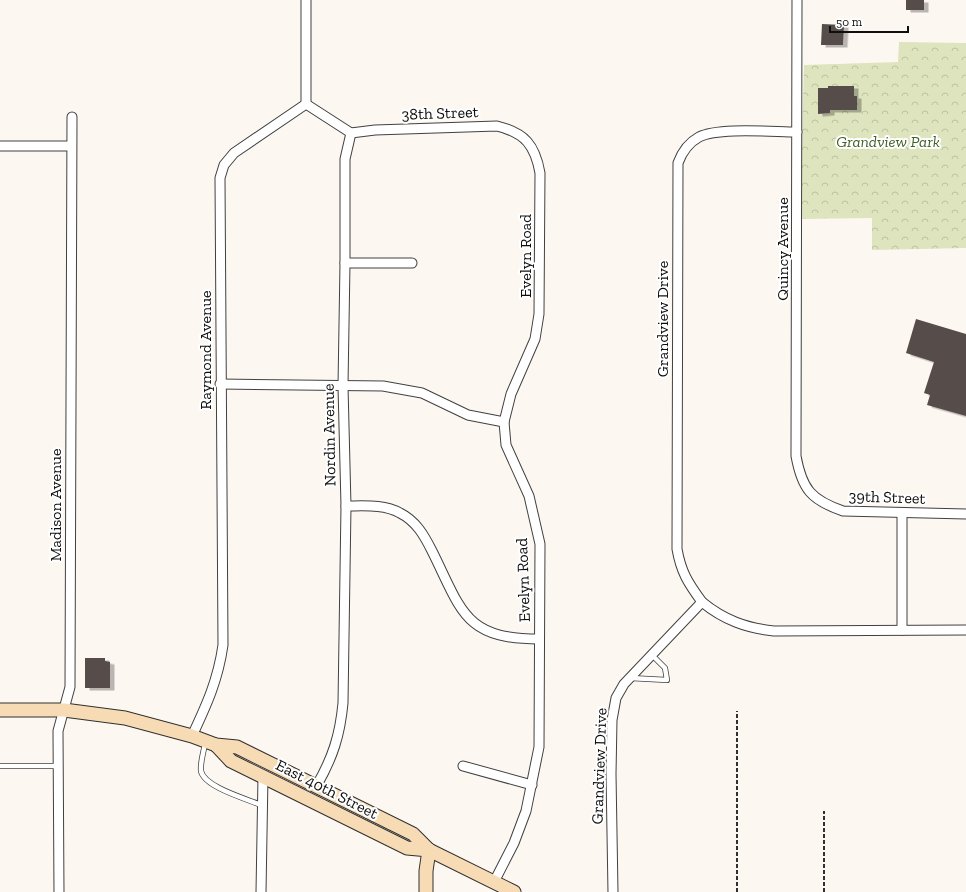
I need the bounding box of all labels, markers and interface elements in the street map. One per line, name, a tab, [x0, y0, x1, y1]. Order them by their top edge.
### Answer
scale bar	[830, 8, 908, 34]
text: 50 m	[836, 15, 863, 29]
street label: 38th Street	[401, 102, 479, 124]
park label: Grandview Park	[836, 132, 940, 151]
street label: Quincy Avenue	[773, 197, 792, 301]
street label: Evelyn Road	[516, 214, 535, 298]
street label: Grandview Drive	[653, 261, 672, 377]
street label: Raymond Avenue	[196, 290, 215, 410]
street label: Nordin Avenue	[319, 384, 339, 486]
street label: Madison Avenue	[46, 448, 65, 562]
street label: 39th Street	[848, 486, 926, 508]
street label: Evelyn Road	[512, 537, 534, 622]
street label: Grandview Drive	[587, 707, 611, 825]
street label: East 40th Street	[273, 755, 381, 823]

